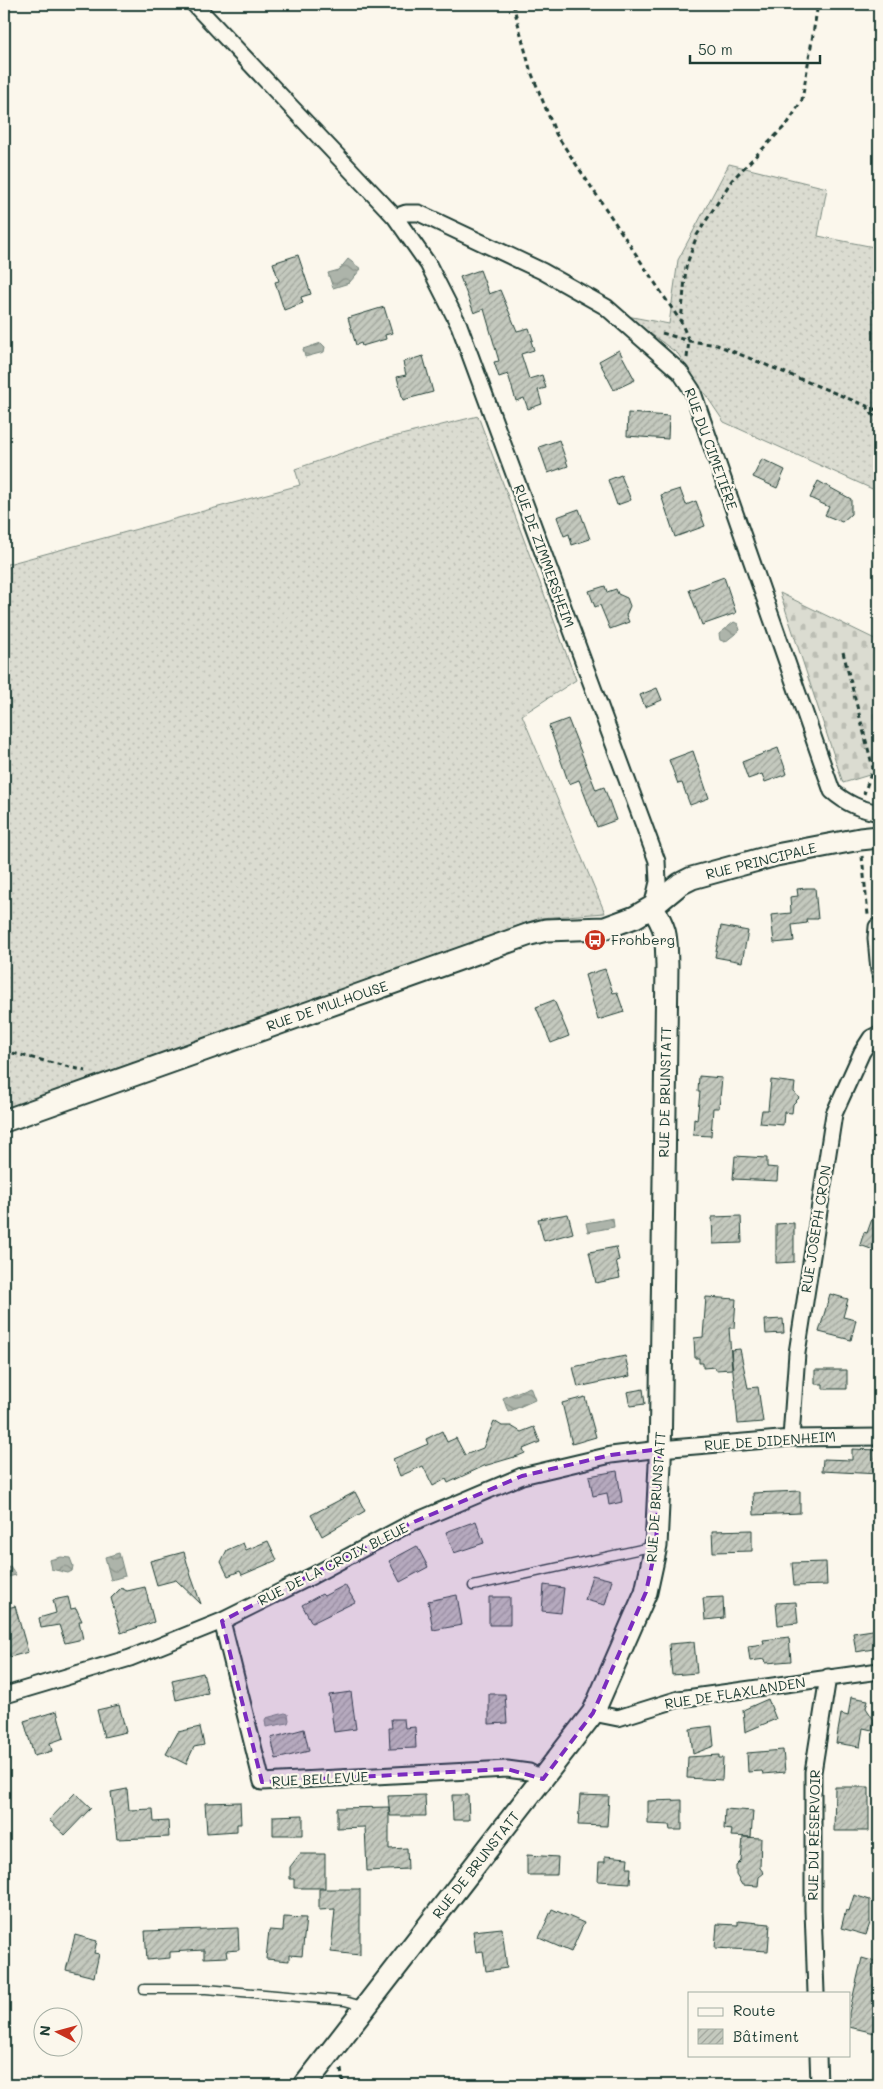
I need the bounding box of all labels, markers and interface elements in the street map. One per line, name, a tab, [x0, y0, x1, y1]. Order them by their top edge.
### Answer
scale bar	[690, 32, 820, 64]
text: 50 m	[698, 39, 733, 59]
street label: RUE DU CIMETIÈRE	[681, 385, 742, 512]
street label: RUE DE ZIMMERSHEIM	[510, 482, 579, 630]
street label: RUE PRINCIPALE	[704, 838, 818, 883]
bus stop icon: Frohberg	[583, 928, 607, 952]
place label: Frohberg	[611, 930, 675, 949]
street label: RUE DE MULHOUSE	[264, 976, 390, 1035]
street label: RUE DE BRUNSTATT	[654, 1026, 675, 1158]
street label: RUE JOSEPH CRON	[796, 1164, 835, 1294]
street label: RUE DE DIDENHEIM	[703, 1426, 836, 1455]
street label: RUE DE BRUNSTATT	[641, 1431, 670, 1563]
street label: RUE DE LA CROIX BLEUE	[255, 1517, 411, 1610]
street label: RUE DE FLAXLANDEN	[663, 1672, 807, 1713]
street label: RUE BELLEVUE	[271, 1766, 369, 1791]
street label: RUE DU RÉSERVOIR	[803, 1769, 824, 1901]
street label: RUE DE BRUNSTATT	[428, 1807, 524, 1922]
legend	[688, 1992, 850, 2056]
text: Route	[733, 2000, 776, 2020]
north arrow	[32, 2006, 82, 2056]
text: N	[35, 2024, 55, 2037]
text: Bâtiment	[733, 2026, 799, 2046]

